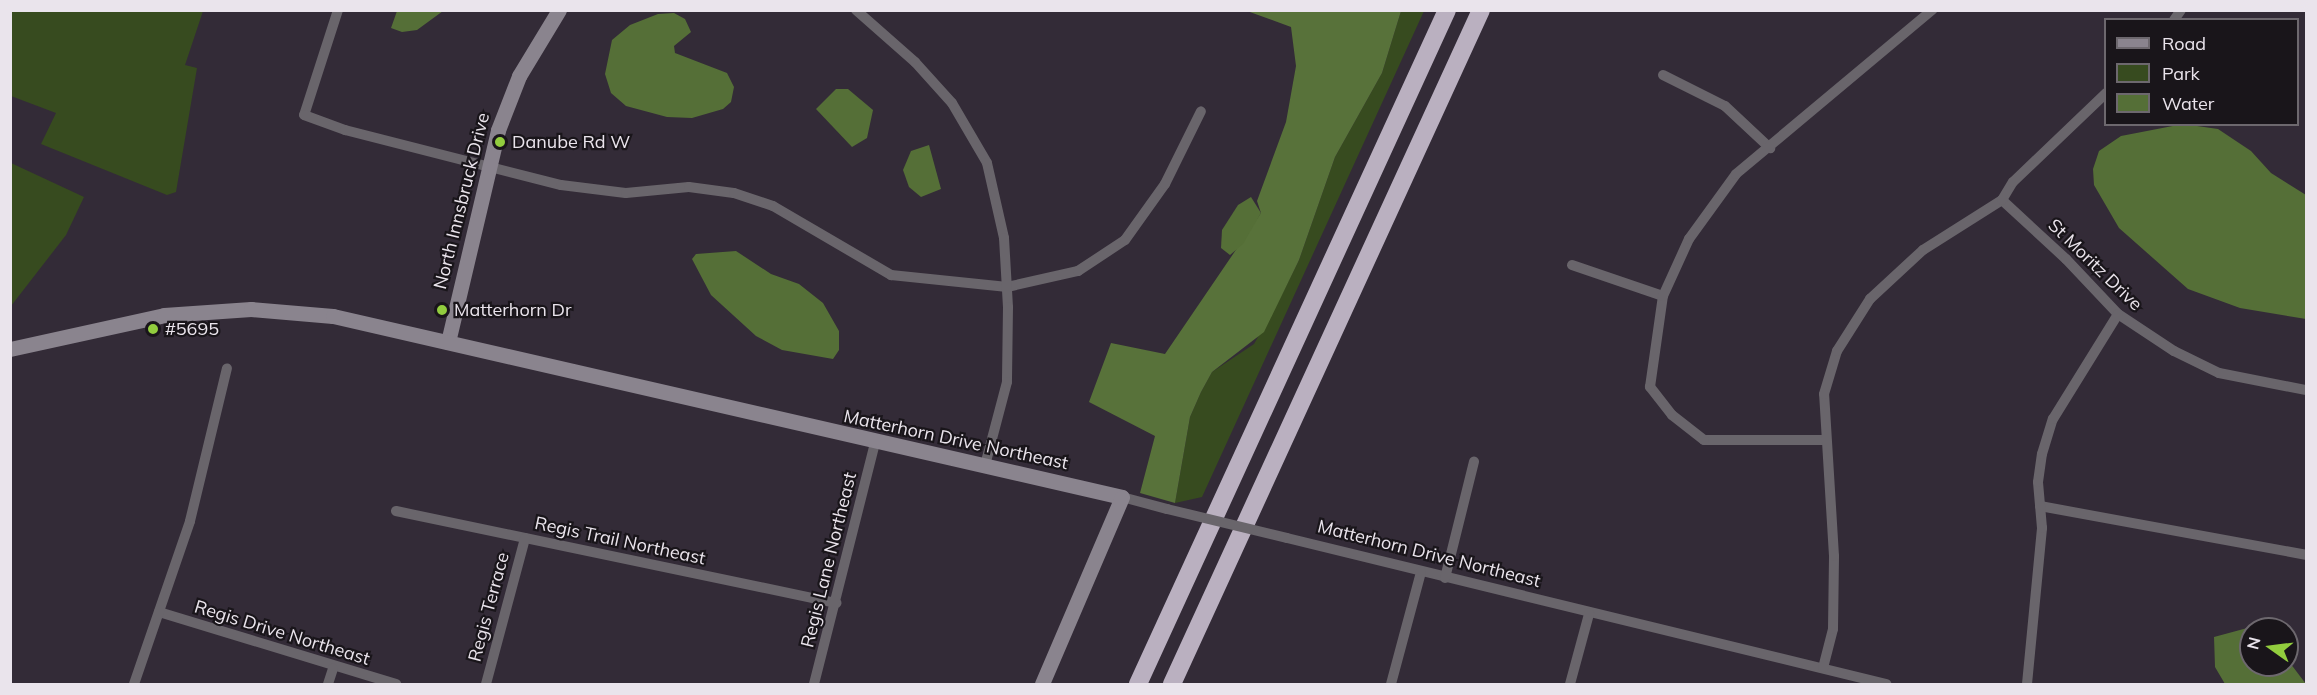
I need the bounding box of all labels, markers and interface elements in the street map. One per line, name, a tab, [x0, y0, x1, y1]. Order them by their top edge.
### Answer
legend	[2104, 18, 2299, 126]
text: Road	[2162, 32, 2206, 55]
text: Park	[2162, 62, 2200, 85]
text: Water	[2162, 92, 2214, 115]
street label: North Innsbruck Drive	[430, 111, 494, 291]
place label: Danube Rd W	[512, 131, 630, 153]
marker: Danube Rd W	[493, 135, 507, 149]
street label: St Moritz Drive	[2043, 215, 2147, 315]
place label: Matterhorn Dr	[454, 299, 571, 321]
marker: Matterhorn Dr	[435, 303, 449, 317]
place label: #5695	[165, 318, 219, 340]
marker: #5695	[146, 322, 160, 336]
street label: Matterhorn Drive Northeast	[842, 406, 1070, 474]
street label: Regis Lane Northeast	[797, 470, 861, 650]
street label: Regis Trail Northeast	[533, 512, 707, 570]
street label: Matterhorn Drive Northeast	[1315, 516, 1543, 592]
street label: Regis Terrace	[464, 550, 514, 664]
street label: Regis Drive Northeast	[192, 596, 372, 670]
north arrow	[2239, 617, 2299, 677]
text: N	[2242, 635, 2265, 651]

